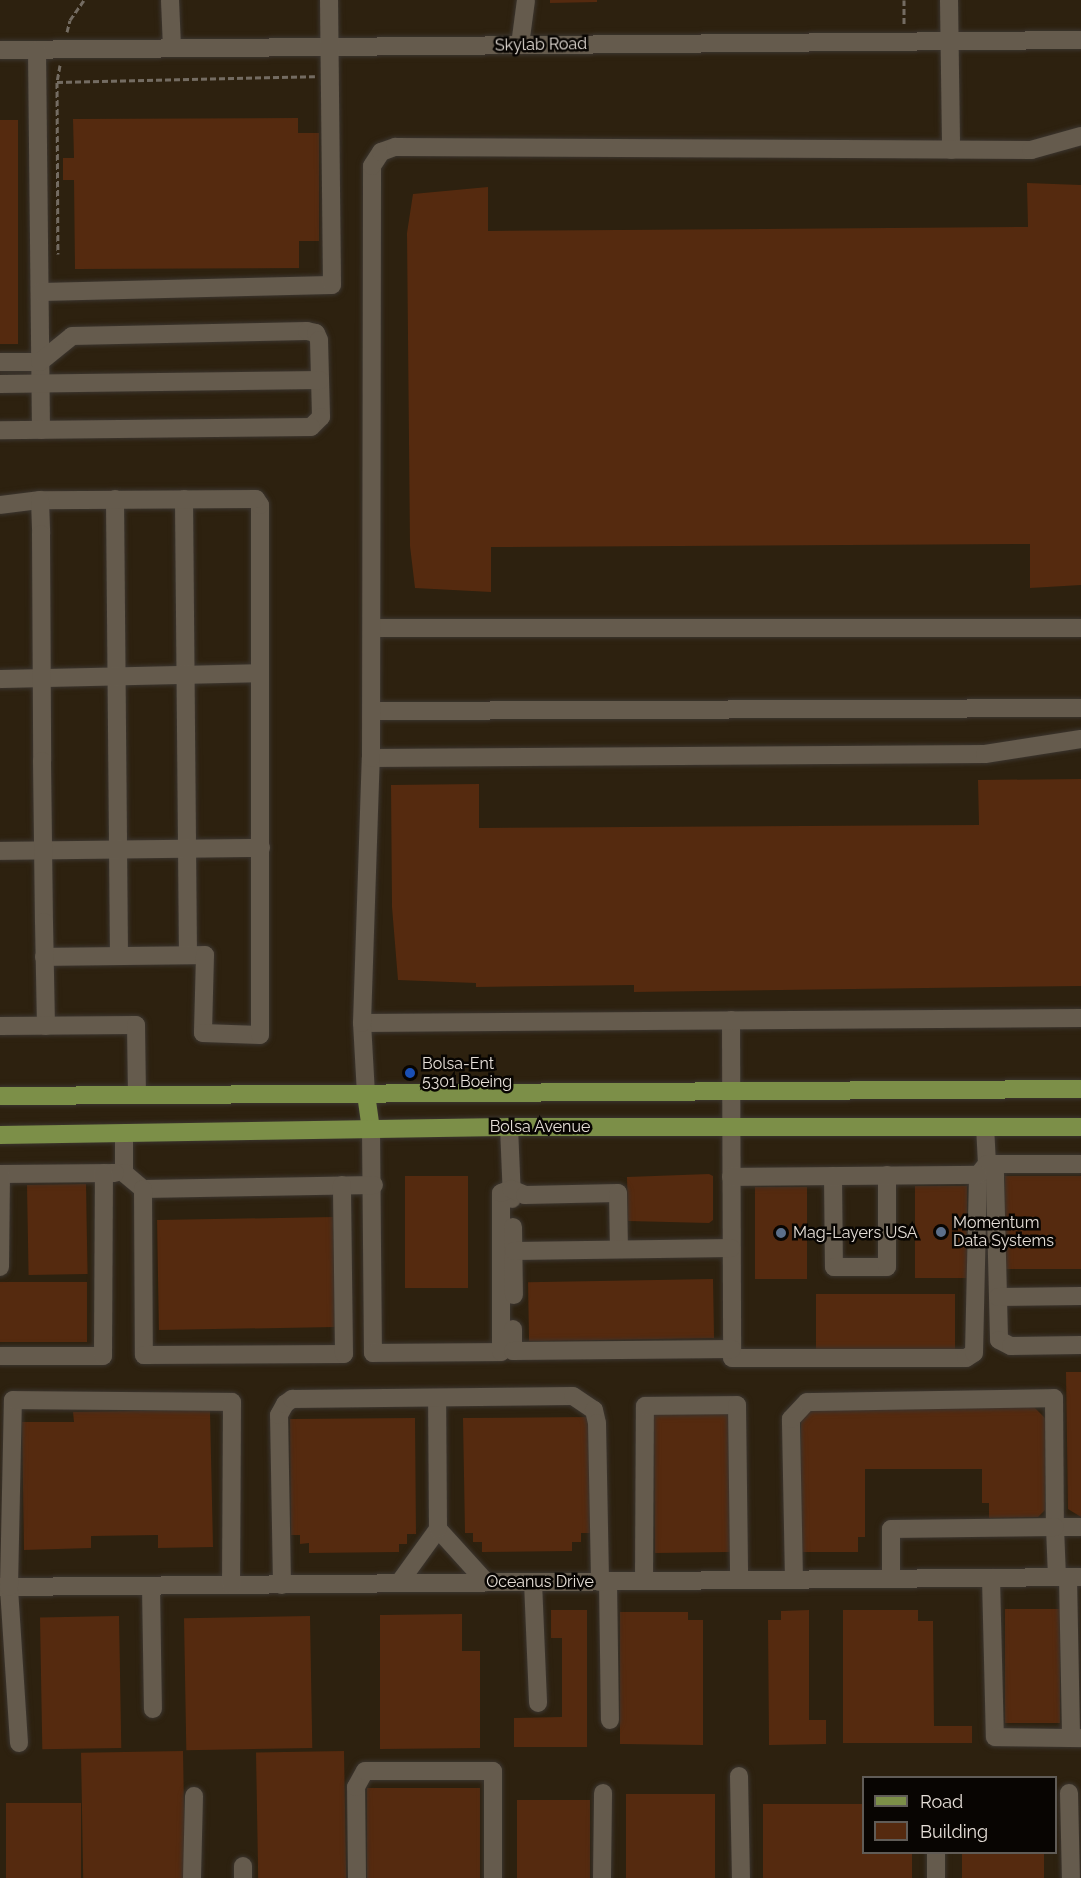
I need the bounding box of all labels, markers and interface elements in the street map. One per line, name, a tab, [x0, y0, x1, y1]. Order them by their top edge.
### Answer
street label: Skylab Road	[495, 35, 587, 55]
place label: Bolsa-Ent 5301 Boeing	[422, 1054, 512, 1092]
marker: Bolsa-Ent 5301 Boeing	[403, 1066, 417, 1080]
street label: Bolsa Avenue	[489, 1117, 591, 1137]
place label: Momentum Data Systems	[953, 1213, 1054, 1251]
place label: Mag-Layers USA	[793, 1223, 918, 1243]
marker: Momentum Data Systems	[934, 1225, 948, 1239]
marker: Mag-Layers USA	[774, 1226, 788, 1240]
street label: Oceanus Drive	[486, 1572, 594, 1592]
legend	[862, 1776, 1057, 1854]
text: Road	[920, 1791, 963, 1812]
text: Building	[920, 1821, 988, 1842]

